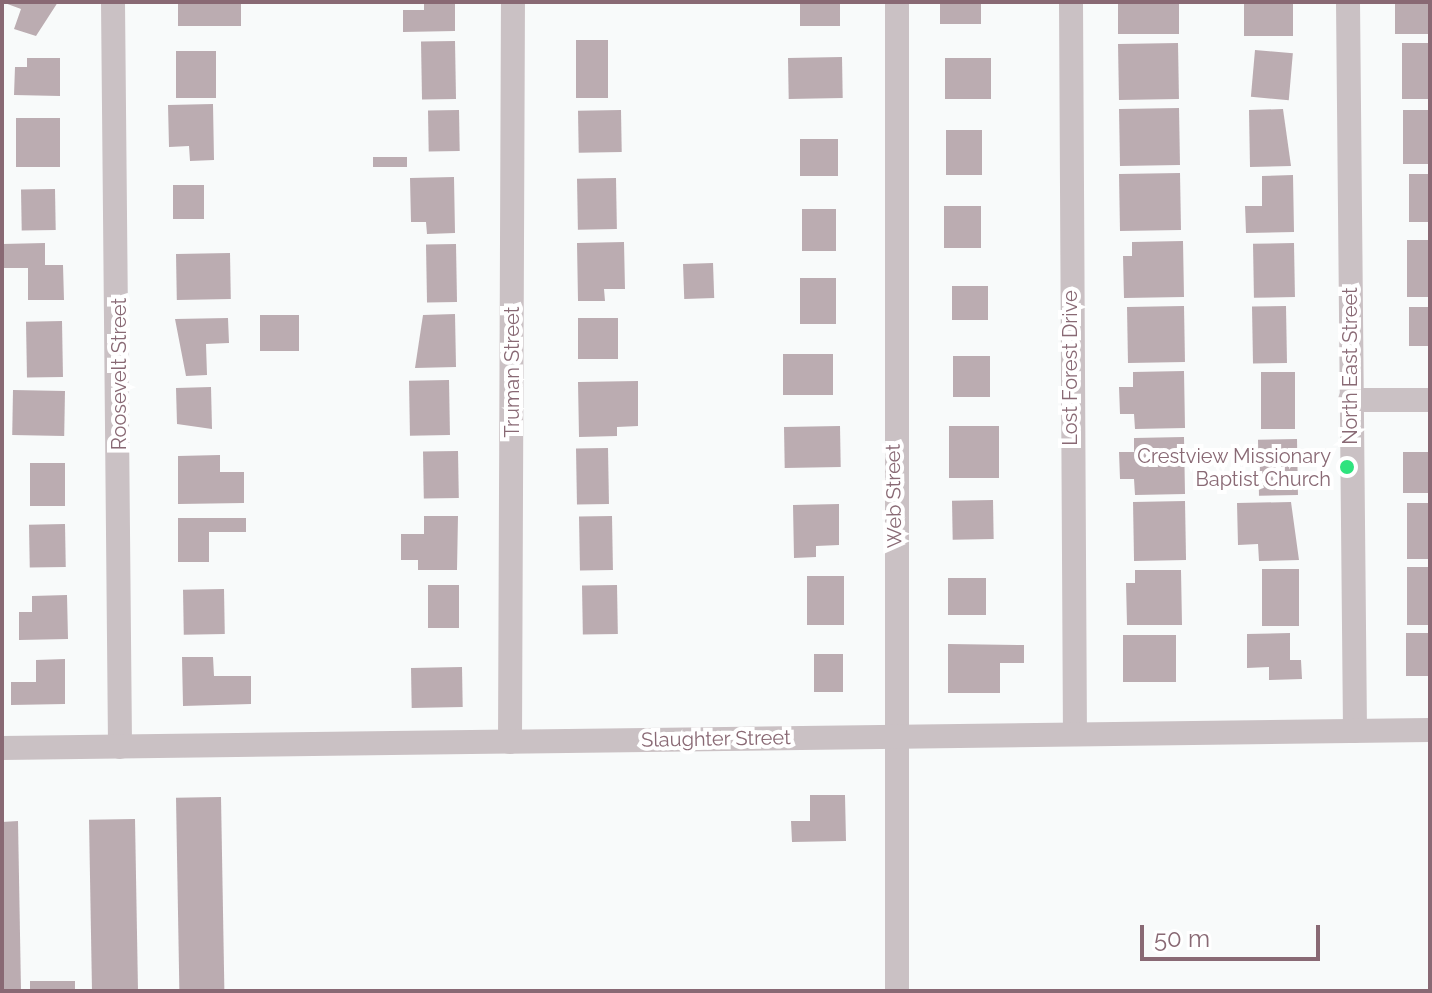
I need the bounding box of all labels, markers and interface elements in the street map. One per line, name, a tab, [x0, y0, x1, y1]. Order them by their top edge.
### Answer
street label: North East Street	[1338, 287, 1362, 445]
street label: Lost Forest Drive	[1058, 290, 1082, 446]
street label: Roosevelt Street	[107, 298, 131, 450]
street label: Truman Street	[500, 307, 524, 437]
street label: Web Street	[881, 444, 907, 548]
place label: Crestview Missionary Baptist Church	[1137, 444, 1331, 491]
marker: Crestview Missionary Baptist Church	[1338, 458, 1356, 476]
street label: Slaughter Street	[641, 726, 791, 752]
scale bar	[1144, 909, 1324, 959]
text: 50 m	[1154, 924, 1210, 953]

